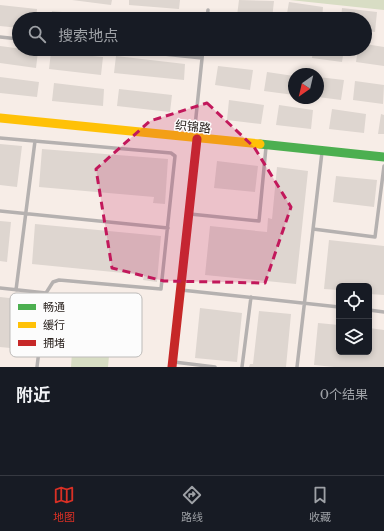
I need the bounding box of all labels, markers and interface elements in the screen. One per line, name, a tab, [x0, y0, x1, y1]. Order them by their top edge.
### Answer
search box	[12, 12, 372, 56]
icon: search	[26, 23, 48, 45]
text: 搜索地点	[58, 26, 118, 45]
north arrow	[288, 68, 324, 104]
street label: 织锦路	[174, 117, 212, 136]
map controls	[336, 283, 372, 355]
button: locate	[336, 283, 372, 319]
legend	[10, 293, 142, 357]
text: 畅通	[43, 300, 65, 314]
text: 缓行	[43, 318, 65, 332]
button: layers	[336, 319, 372, 355]
text: 拥堵	[43, 336, 65, 350]
text: 附近	[16, 385, 50, 406]
text: 0个结果	[320, 386, 368, 403]
tab: 地图	[53, 484, 75, 524]
tab: 路线	[181, 484, 203, 524]
tab: 收藏	[309, 484, 331, 524]

